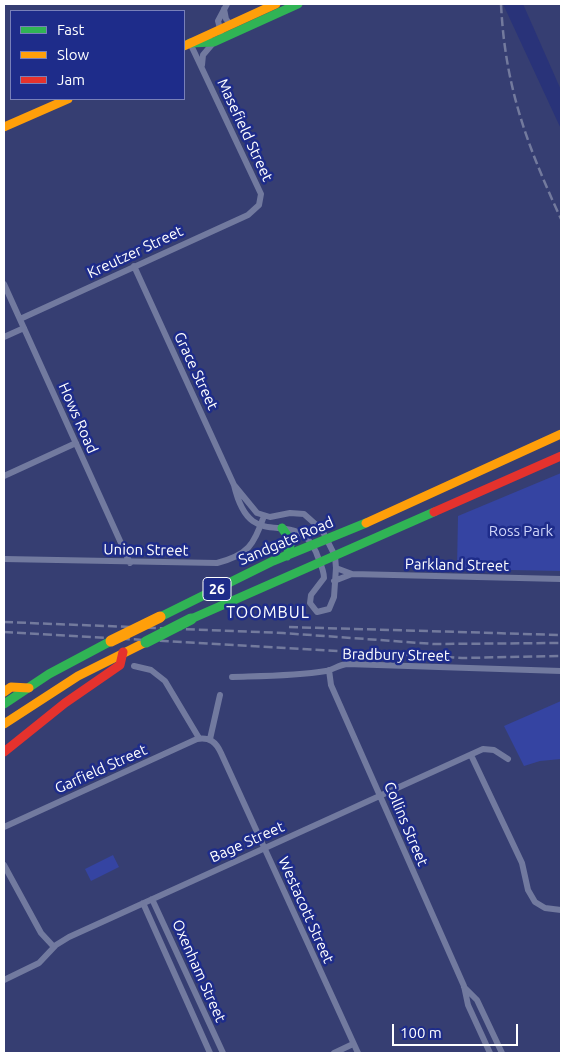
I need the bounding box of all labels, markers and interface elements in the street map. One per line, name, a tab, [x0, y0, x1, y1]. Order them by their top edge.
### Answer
legend	[10, 10, 185, 100]
text: Fast	[57, 21, 84, 38]
text: Slow	[57, 46, 89, 63]
text: Jam	[57, 71, 85, 88]
street label: Masefield Street	[213, 76, 277, 184]
street label: Kreutzer Street	[84, 222, 186, 282]
street label: Grace Street	[170, 329, 222, 413]
street label: Hows Road	[54, 380, 102, 456]
street label: Sandgate Road	[236, 513, 336, 569]
park label: Ross Park	[489, 522, 553, 540]
street label: Union Street	[103, 540, 189, 560]
street label: Parkland Street	[405, 555, 509, 575]
road number: 26	[203, 578, 231, 600]
district label: TOOMBUL	[225, 603, 311, 623]
street label: Bradbury Street	[342, 645, 450, 665]
street label: Garfield Street	[52, 741, 150, 797]
street label: Collins Street	[380, 779, 432, 869]
street label: Bage Street	[207, 818, 287, 866]
street label: Westacott Street	[274, 854, 338, 966]
street label: Oxenham Street	[168, 917, 230, 1025]
scale bar	[395, 1014, 521, 1046]
text: 100 m	[400, 1024, 442, 1041]

